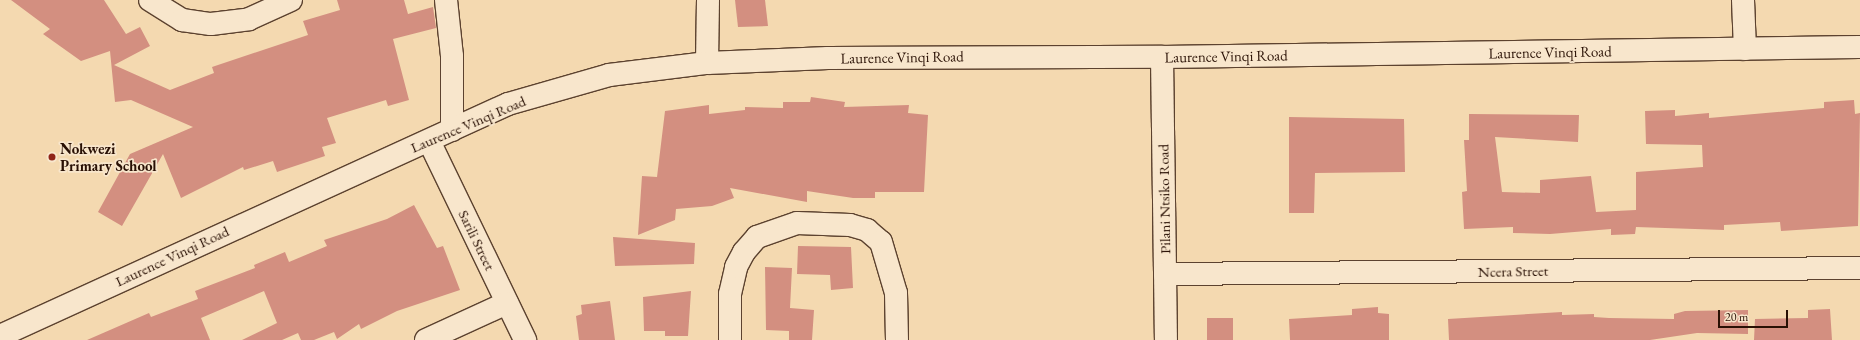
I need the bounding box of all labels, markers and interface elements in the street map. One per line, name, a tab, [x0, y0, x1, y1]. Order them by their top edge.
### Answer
street label: Laurence Vinqi Road	[1488, 42, 1612, 62]
street label: Laurence Vinqi Road	[1164, 46, 1288, 66]
street label: Laurence Vinqi Road	[840, 47, 964, 67]
street label: Laurence Vinqi Road	[408, 92, 528, 156]
place label: Nokwezi Primary School	[60, 139, 157, 174]
street label: Pilani Ntsiko Road	[1154, 144, 1174, 254]
marker: Nokwezi Primary School	[47, 152, 57, 162]
street label: Sarili Street	[455, 207, 499, 273]
street label: Laurence Vinqi Road	[112, 222, 232, 290]
street label: Ncera Street	[1478, 261, 1548, 281]
scale bar	[1720, 302, 1790, 328]
text: 20 m	[1725, 309, 1748, 325]

